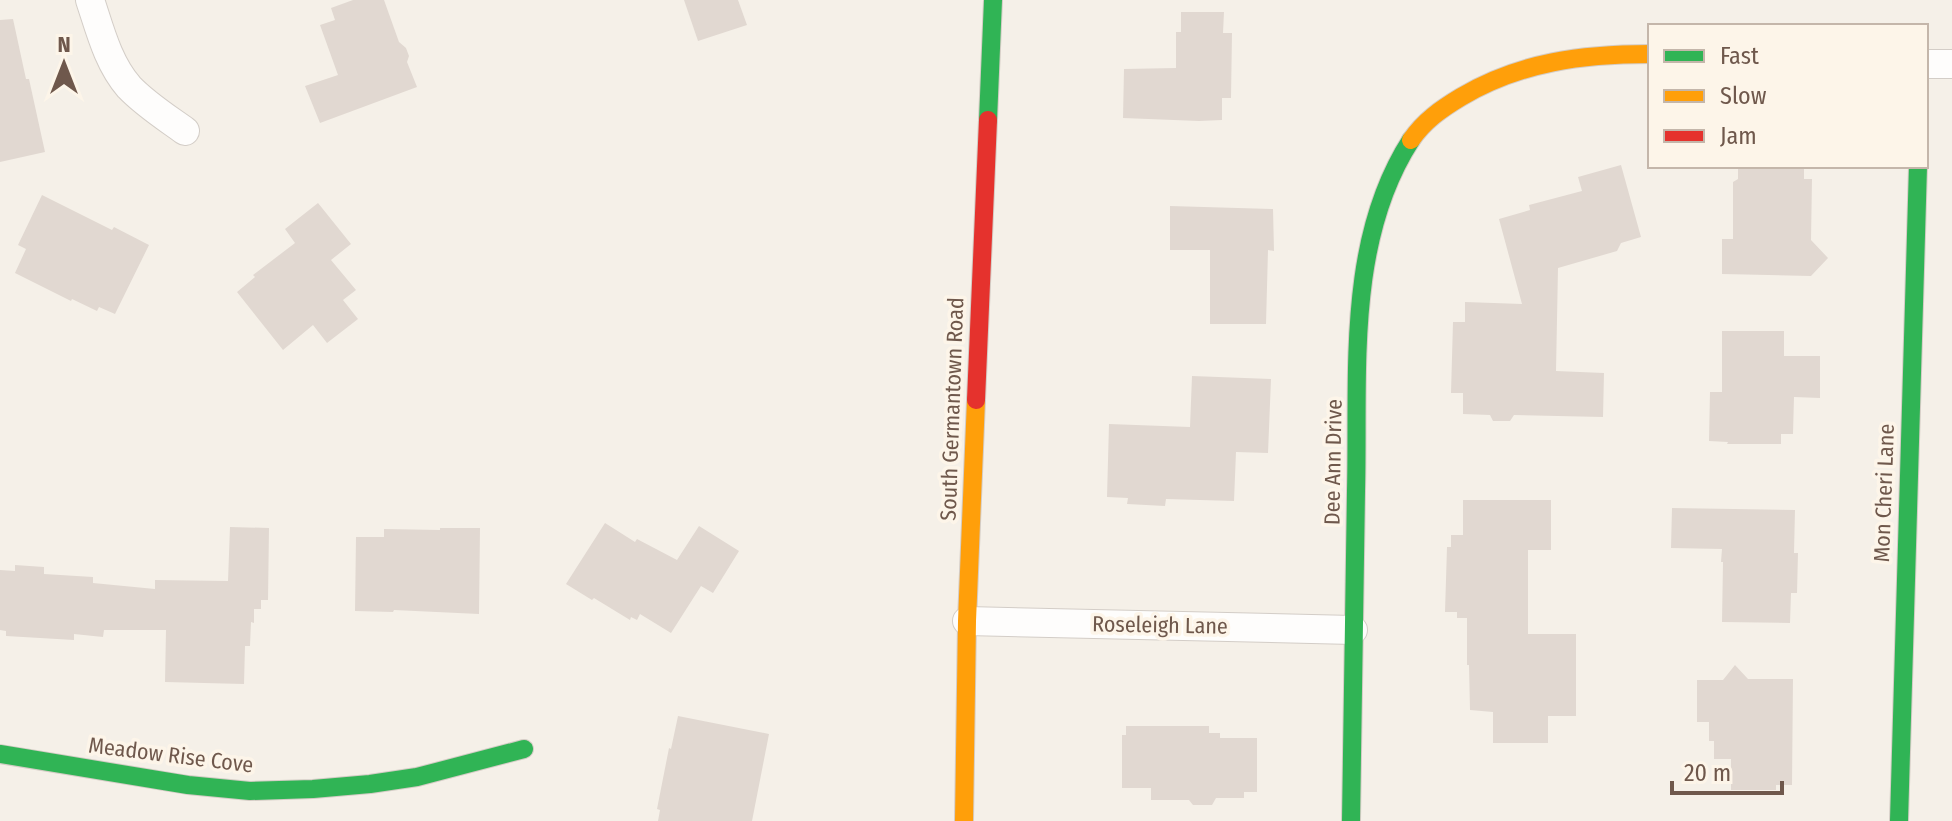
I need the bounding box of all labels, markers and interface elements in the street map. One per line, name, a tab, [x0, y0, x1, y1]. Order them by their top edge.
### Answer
north arrow	[24, 24, 104, 104]
legend	[1648, 24, 1928, 168]
text: N	[57, 31, 71, 58]
text: Fast	[1720, 42, 1759, 70]
text: Slow	[1720, 82, 1767, 110]
text: Jam	[1720, 122, 1757, 150]
street label: South Germantown Road	[935, 297, 969, 521]
street label: Dee Ann Drive	[1318, 399, 1348, 525]
street label: Mon Cheri Lane	[1868, 423, 1900, 563]
street label: Roseleigh Lane	[1092, 610, 1228, 640]
street label: Meadow Rise Cove	[87, 731, 255, 779]
scale bar	[1672, 745, 1782, 795]
text: 20 m	[1684, 759, 1731, 787]

